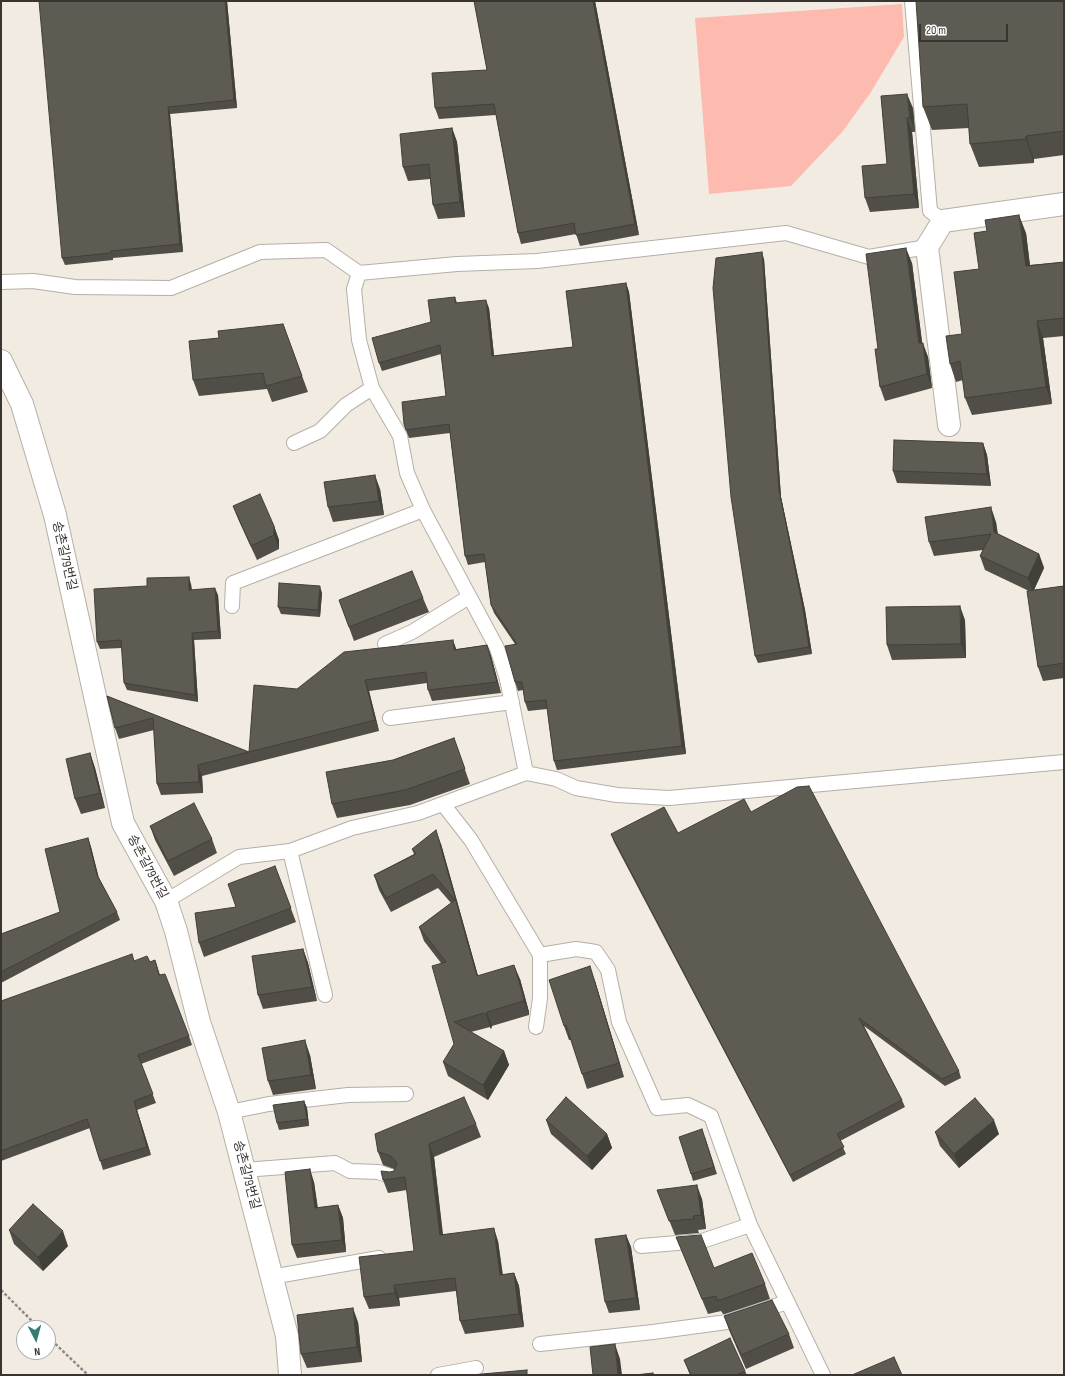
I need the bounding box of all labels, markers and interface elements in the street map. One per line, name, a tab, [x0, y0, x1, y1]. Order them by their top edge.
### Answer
scale bar	[921, 16, 1010, 42]
text: 20 m	[926, 23, 946, 38]
street label: 송촌길79번길	[48, 520, 80, 592]
street label: 송촌길79번길	[124, 832, 170, 902]
street label: 송촌길79번길	[229, 1139, 263, 1211]
north arrow	[16, 1320, 56, 1360]
text: N	[34, 1345, 41, 1358]

